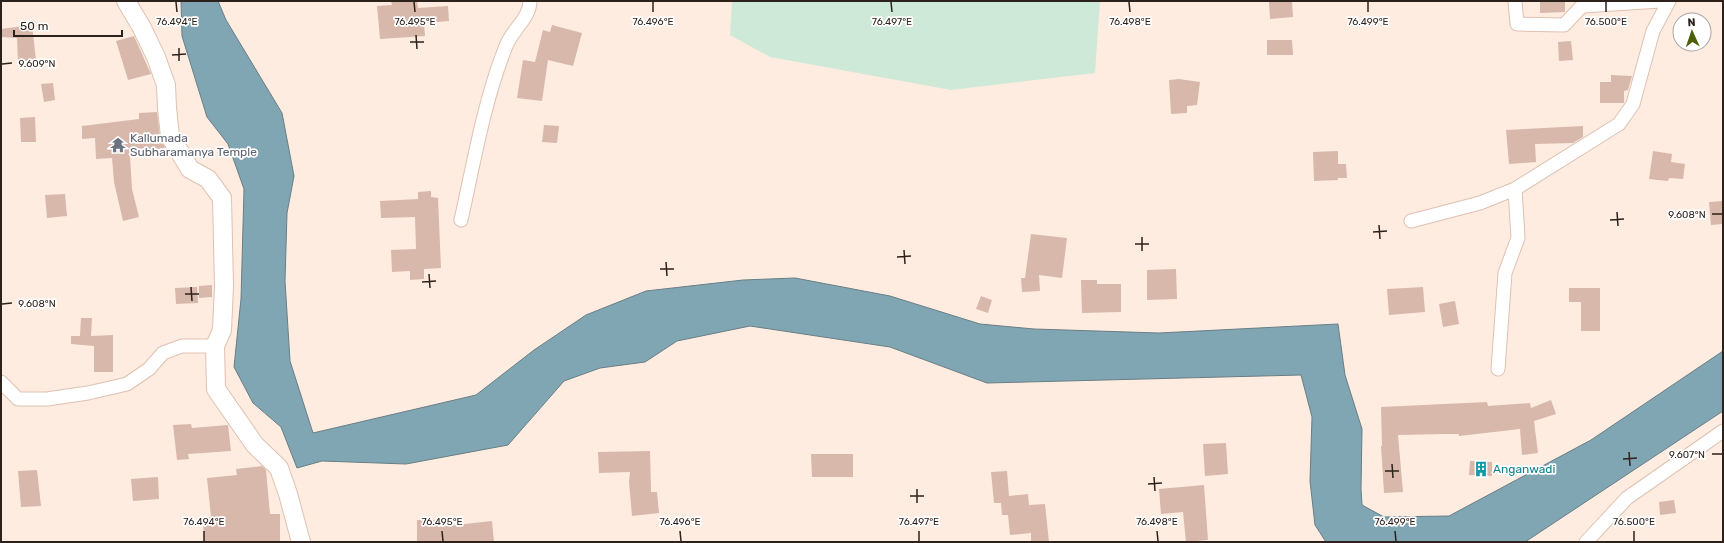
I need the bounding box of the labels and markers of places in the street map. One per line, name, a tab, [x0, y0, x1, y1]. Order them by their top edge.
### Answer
place label: Kallumada Subharamanya Temple	[130, 131, 257, 159]
temple icon: Kallumada Subharamanya Temple	[109, 136, 127, 154]
building icon: Anganwadi	[1472, 460, 1490, 478]
place label: Anganwadi	[1493, 462, 1555, 476]

